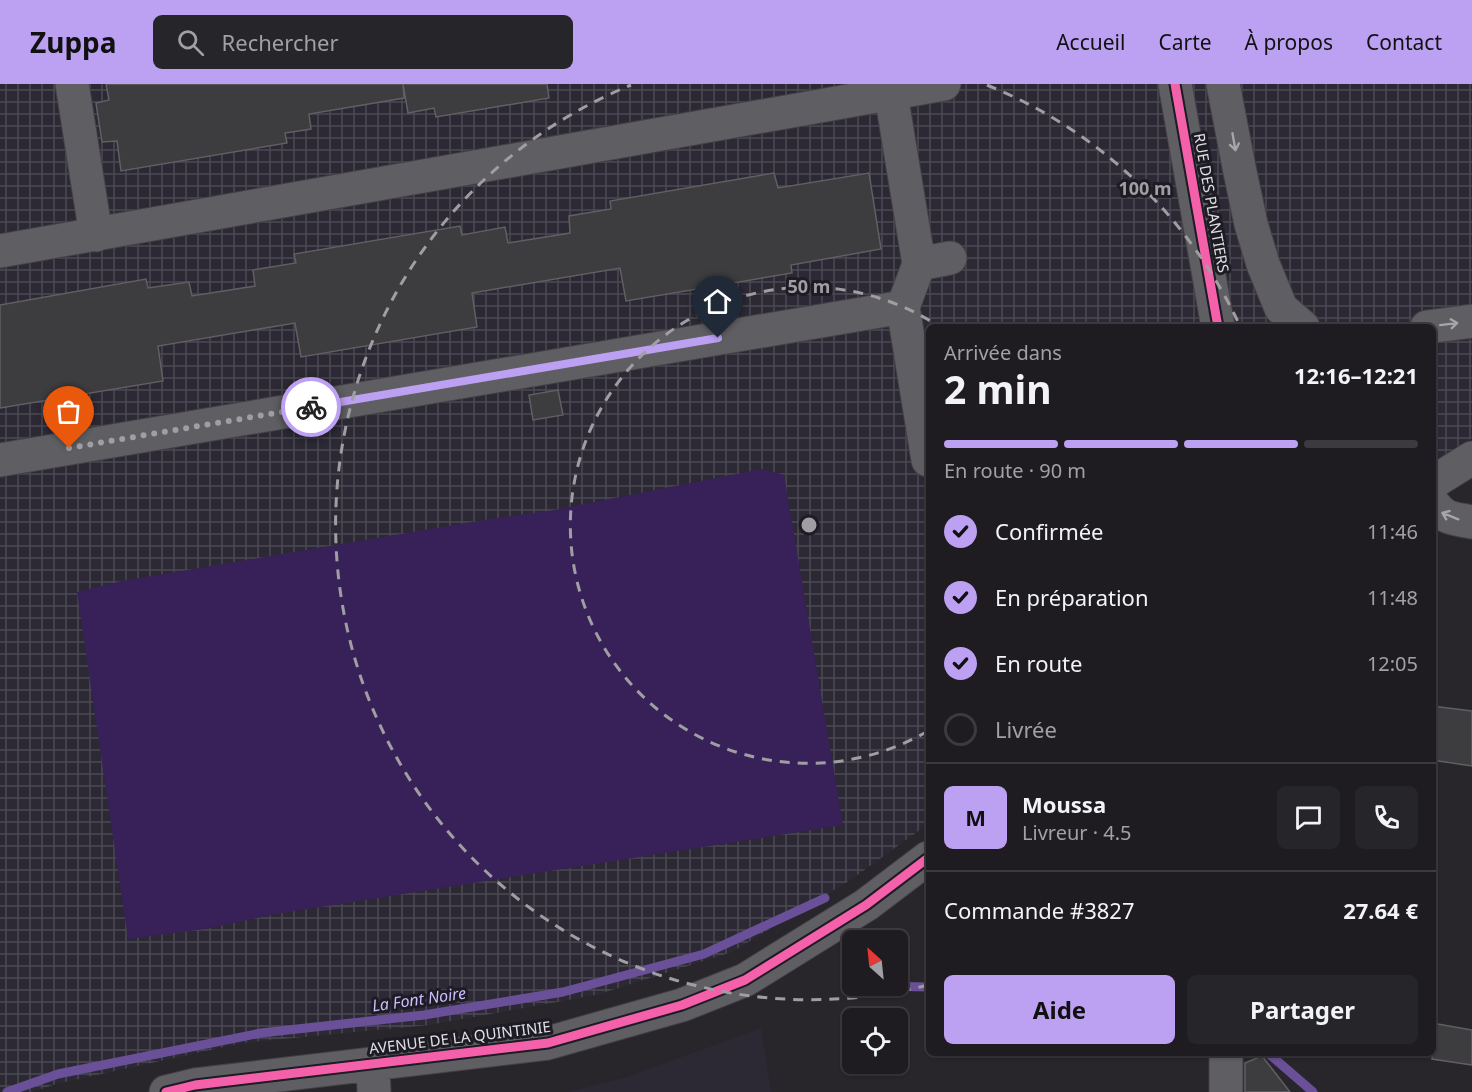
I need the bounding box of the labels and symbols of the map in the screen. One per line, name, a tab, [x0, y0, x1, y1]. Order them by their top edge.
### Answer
one-way arrow	[1229, 131, 1240, 151]
street label: RUE DES PLANTIERS	[1190, 132, 1234, 274]
text: 100 m	[1118, 176, 1172, 200]
text: 50 m	[788, 274, 830, 298]
pin	[692, 276, 743, 338]
one-way arrow	[1439, 318, 1459, 329]
courier	[281, 377, 341, 437]
pin	[43, 386, 94, 448]
one-way arrow	[1441, 510, 1459, 521]
centre of rings	[799, 515, 819, 535]
north arrow	[842, 930, 908, 996]
water label: La Font Noire	[371, 982, 467, 1016]
street label: AVENUE DE LA QUINTINIE	[368, 1016, 552, 1058]

